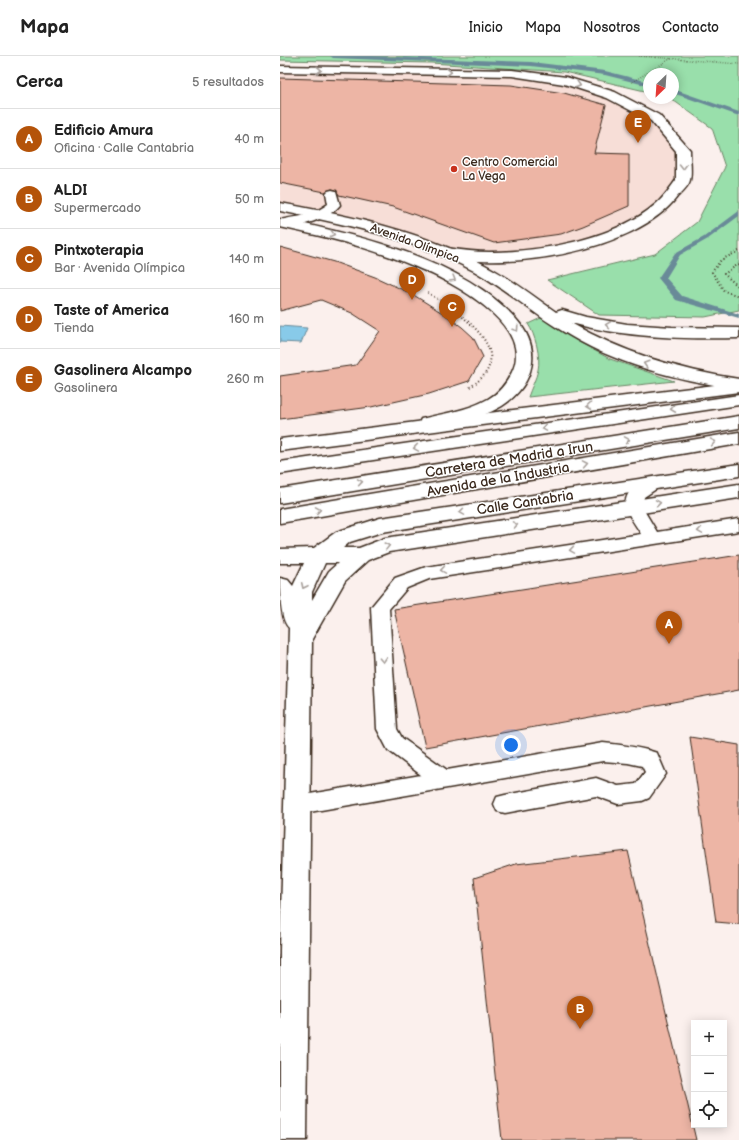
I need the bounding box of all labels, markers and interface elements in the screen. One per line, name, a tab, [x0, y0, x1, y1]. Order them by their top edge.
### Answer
text: Mapa	[20, 16, 69, 39]
text: Inicio	[469, 19, 503, 36]
text: Mapa	[525, 19, 561, 36]
text: Nosotros	[583, 19, 640, 36]
text: Contacto	[662, 19, 719, 36]
one-way arrow	[316, 66, 322, 74]
one-way arrow	[446, 68, 452, 76]
north arrow	[643, 68, 679, 104]
text: Cerca	[16, 72, 63, 92]
text: 5 resultados	[192, 74, 264, 90]
one-way arrow	[574, 80, 581, 89]
pin: E	[625, 110, 651, 143]
text: Edificio Amura	[54, 121, 153, 140]
text: A	[25, 131, 33, 147]
text: 40 m	[234, 131, 264, 147]
text: Oficina · Calle Cantabria	[54, 140, 194, 156]
place label: Centro Comercial La Vega	[462, 155, 557, 184]
marker: Centro Comercial La Vega	[449, 164, 459, 174]
one-way arrow	[679, 164, 687, 170]
text: ALDI	[54, 181, 87, 200]
text: B	[24, 191, 34, 207]
text: 50 m	[235, 191, 264, 207]
text: Supermercado	[54, 200, 141, 216]
street label: Avenida Olímpica	[368, 220, 462, 267]
one-way arrow	[328, 230, 335, 238]
text: Pintxoterapia	[54, 241, 144, 260]
text: C	[24, 251, 34, 267]
text: 140 m	[229, 251, 264, 267]
text: Bar · Avenida Olímpica	[54, 260, 185, 276]
pin: D	[399, 267, 425, 300]
one-way arrow	[449, 275, 456, 282]
pin: C	[439, 294, 465, 327]
text: Taste of America	[54, 301, 169, 320]
text: D	[24, 311, 34, 327]
text: 160 m	[229, 311, 264, 327]
text: Tienda	[54, 320, 94, 336]
one-way arrow	[605, 321, 611, 330]
one-way arrow	[511, 325, 519, 332]
one-way arrow	[643, 360, 650, 369]
text: Gasolinera Alcampo	[54, 361, 192, 380]
text: E	[25, 371, 33, 387]
text: 260 m	[226, 371, 264, 387]
text: Gasolinera	[54, 380, 118, 396]
one-way arrow	[586, 401, 592, 410]
one-way arrow	[670, 404, 676, 413]
one-way arrow	[541, 423, 547, 432]
one-way arrow	[623, 436, 630, 445]
street label: Carretera de Madrid a Irun	[424, 438, 594, 481]
one-way arrow	[710, 438, 716, 447]
one-way arrow	[412, 443, 419, 452]
street label: Avenida de la Industria	[426, 459, 571, 500]
one-way arrow	[581, 460, 588, 469]
one-way arrow	[357, 479, 363, 487]
street label: Calle Cantabria	[475, 486, 575, 519]
one-way arrow	[655, 499, 661, 508]
one-way arrow	[315, 506, 322, 515]
one-way arrow	[459, 507, 465, 516]
one-way arrow	[512, 521, 518, 530]
one-way arrow	[697, 526, 704, 535]
one-way arrow	[384, 542, 390, 550]
one-way arrow	[569, 546, 575, 554]
one-way arrow	[440, 565, 446, 574]
one-way arrow	[301, 581, 309, 589]
pin: A	[656, 611, 682, 644]
one-way arrow	[379, 657, 387, 663]
your location	[501, 735, 521, 755]
pin: B	[567, 996, 593, 1029]
map controls	[691, 1020, 727, 1128]
button: +	[691, 1020, 727, 1056]
button: −	[691, 1056, 727, 1092]
button: locate	[691, 1092, 727, 1128]

